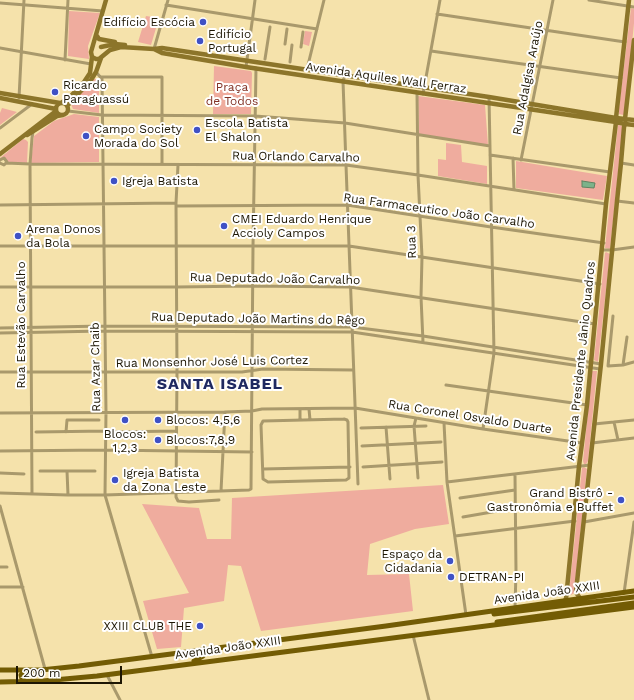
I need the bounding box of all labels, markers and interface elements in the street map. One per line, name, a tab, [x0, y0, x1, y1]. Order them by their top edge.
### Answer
place label: Edifício Escócia	[103, 15, 195, 29]
marker: Edifício Escócia	[198, 17, 208, 27]
street label: Rua Adalgisa Araújo	[510, 20, 546, 136]
place label: Edifício Portugal	[208, 27, 256, 55]
marker: Edifício Portugal	[195, 36, 205, 46]
street label: Avenida Aquiles Wall Ferraz	[305, 60, 467, 96]
place label: Ricardo Paraguassú	[63, 78, 129, 106]
park label: Praça de Todos	[206, 80, 258, 108]
marker: Ricardo Paraguassú	[50, 87, 60, 97]
place label: Escola Batista El Shalon	[205, 116, 288, 144]
place label: Campo Society Morada do Sol	[94, 122, 182, 150]
marker: Escola Batista El Shalon	[192, 125, 202, 135]
marker: Campo Society Morada do Sol	[81, 131, 91, 141]
street label: Rua Orlando Carvalho	[232, 149, 360, 165]
place label: Igreja Batista	[122, 174, 198, 188]
marker: Igreja Batista	[109, 176, 119, 186]
street label: Rua Farmaceutico João Carvalho	[342, 190, 536, 232]
place label: CMEI Eduardo Henrique Accioly Campos	[232, 212, 371, 240]
marker: CMEI Eduardo Henrique Accioly Campos	[219, 221, 229, 231]
place label: Arena Donos da Bola	[26, 222, 101, 250]
street label: Rua 3	[404, 225, 420, 259]
marker: Arena Donos da Bola	[13, 231, 23, 241]
street label: Rua Estevão Carvalho	[14, 261, 28, 389]
street label: Avenida Presidente Jânio Quadros	[563, 261, 599, 461]
street label: Rua Deputado João Carvalho	[190, 270, 360, 288]
street label: Rua Deputado João Martins do Rêgo	[151, 310, 365, 328]
street label: Rua Azar Chaib	[88, 322, 104, 412]
street label: Rua Monsenhor José Luis Cortez	[115, 353, 309, 371]
district label: SANTA ISABEL	[157, 374, 283, 394]
street label: Rua Coronel Osvaldo Duarte	[387, 397, 553, 437]
place label: Blocos: 4,5,6	[166, 413, 240, 427]
marker: Blocos: 1,2,3	[120, 415, 130, 425]
marker: Blocos: 4,5,6	[153, 415, 163, 425]
place label: Blocos: 1,2,3	[104, 427, 146, 455]
place label: Blocos:7,8,9	[166, 433, 235, 447]
marker: Blocos:7,8,9	[153, 435, 163, 445]
place label: Igreja Batista da Zona Leste	[123, 466, 206, 494]
marker: Igreja Batista da Zona Leste	[110, 475, 120, 485]
place label: Grand Bistrô - Gastronômia e Buffet	[487, 486, 613, 514]
marker: Grand Bistrô - Gastronômia e Buffet	[616, 495, 626, 505]
place label: Espaço da Cidadania	[381, 547, 442, 575]
marker: Espaço da Cidadania	[445, 556, 455, 566]
place label: DETRAN-PI	[459, 570, 524, 584]
marker: DETRAN-PI	[446, 572, 456, 582]
street label: Avenida João XXIII	[493, 578, 601, 608]
place label: XXIII CLUB THE	[103, 619, 192, 633]
marker: XXIII CLUB THE	[195, 621, 205, 631]
street label: Avenida João XXIII	[174, 633, 282, 663]
scale bar	[18, 658, 124, 684]
text: 200 m	[23, 666, 60, 680]

